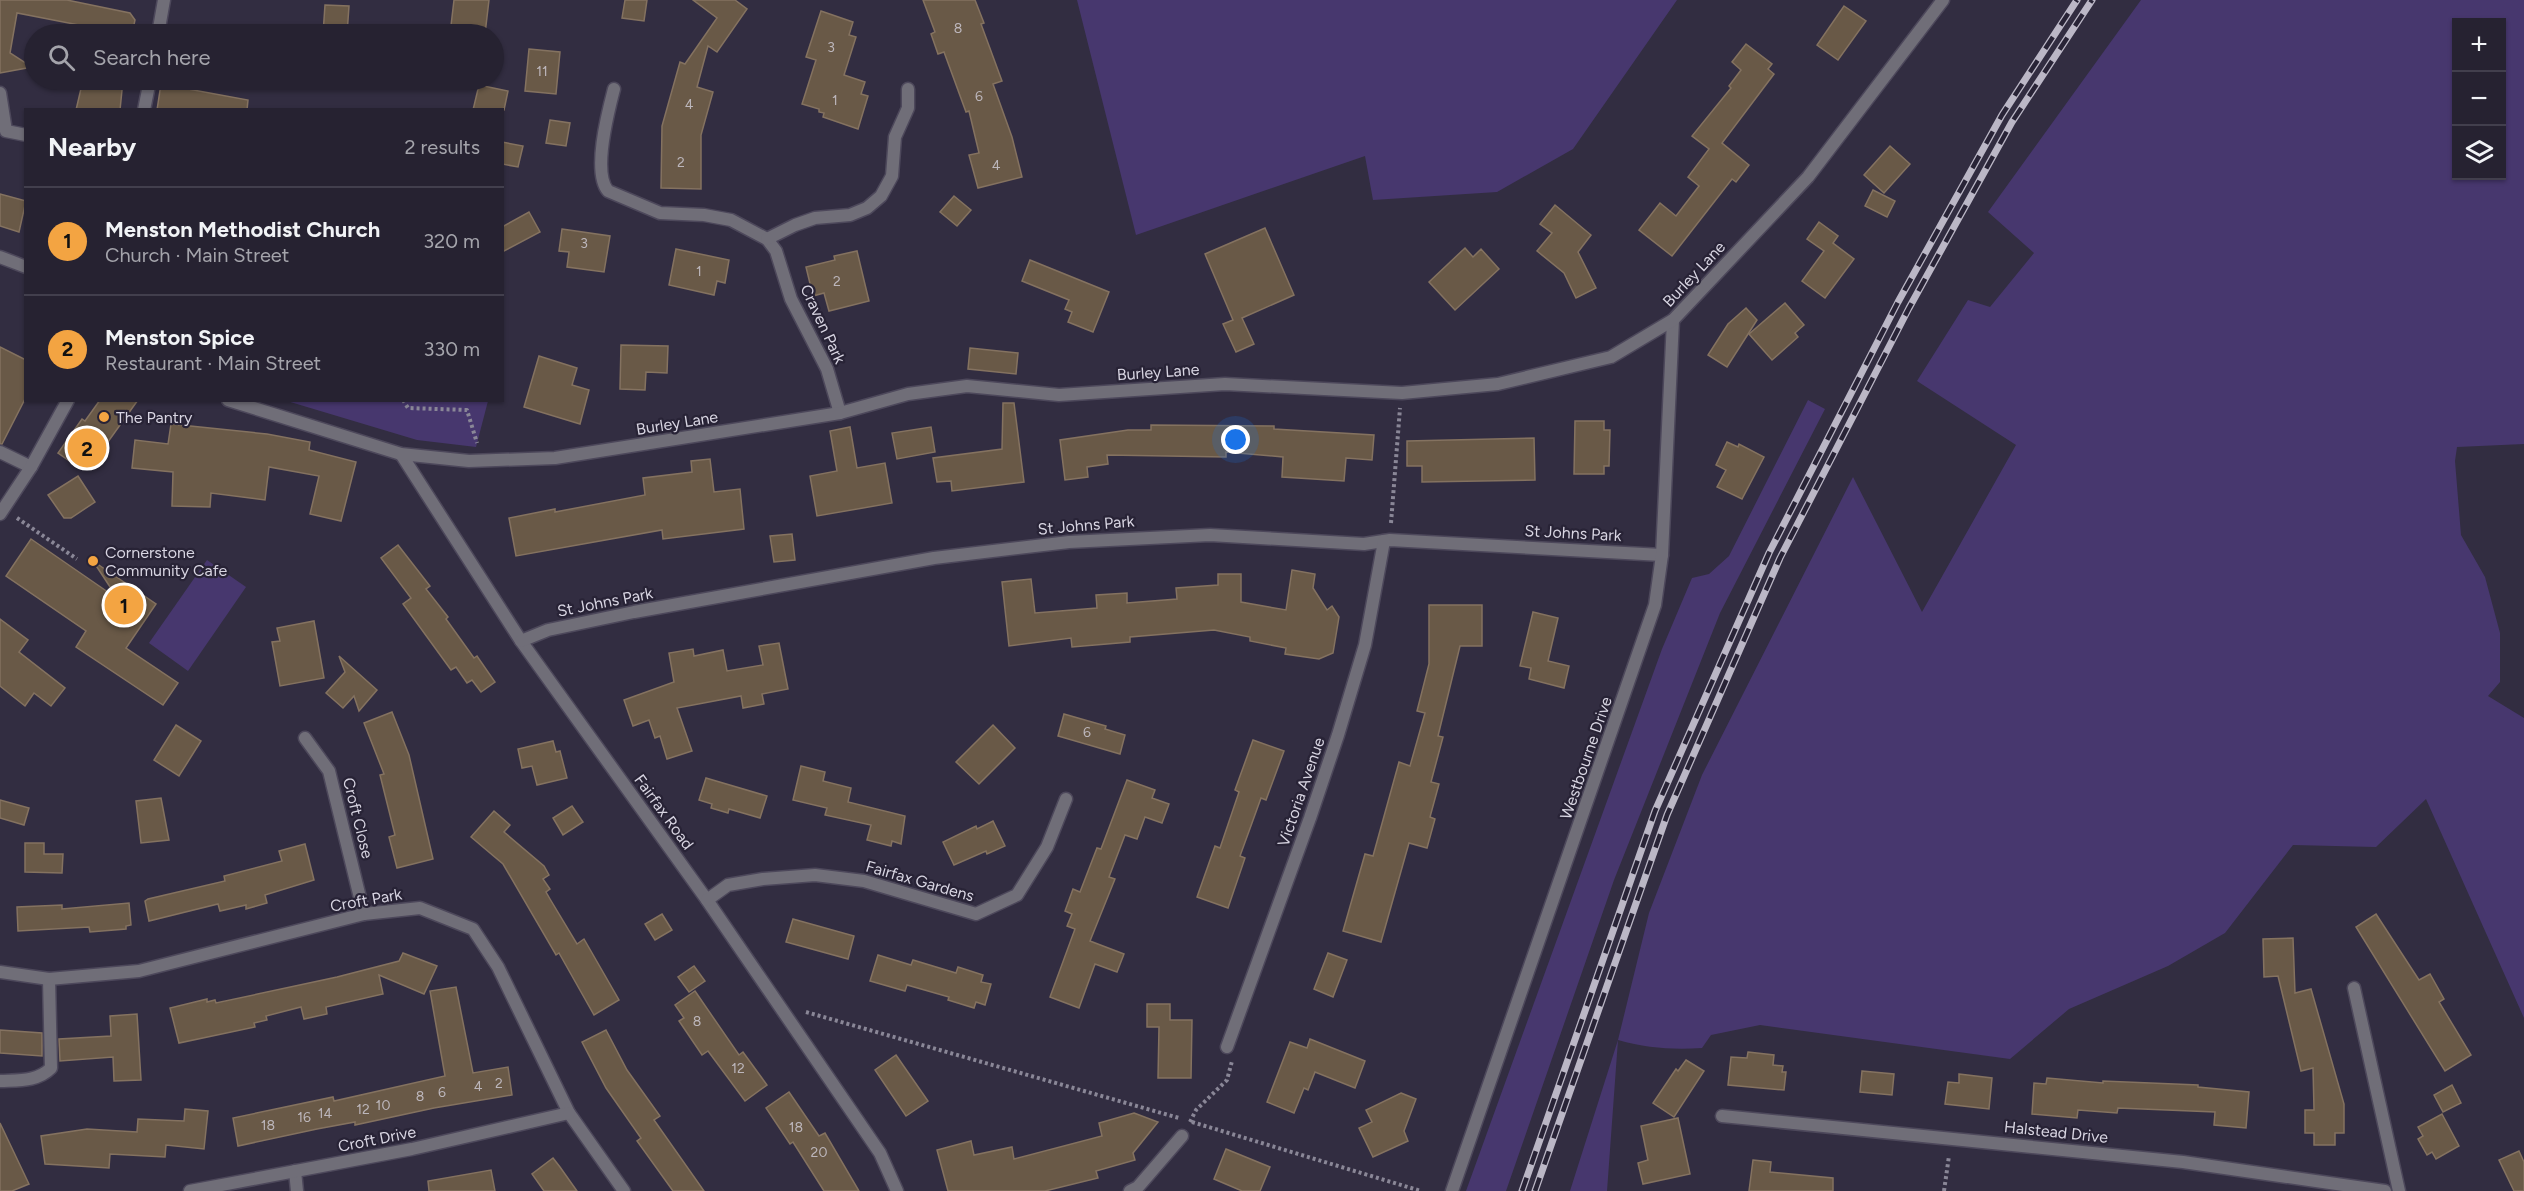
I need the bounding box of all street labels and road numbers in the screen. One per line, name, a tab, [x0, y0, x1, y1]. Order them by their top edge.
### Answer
street label: Burley Lane	[1659, 237, 1729, 311]
street label: Craven Park	[796, 281, 850, 367]
street label: Burley Lane	[1116, 360, 1200, 384]
street label: Burley Lane	[635, 407, 720, 439]
street label: St Johns Park	[1037, 511, 1135, 539]
street label: St Johns Park	[1524, 521, 1622, 545]
street label: St Johns Park	[556, 583, 655, 621]
street label: Westbourne Drive	[1556, 694, 1616, 822]
street label: Victoria Avenue	[1273, 735, 1329, 849]
street label: Fairfax Road	[630, 771, 698, 853]
street label: Croft Close	[339, 776, 377, 861]
street label: Fairfax Gardens	[864, 856, 976, 906]
street label: Croft Park	[329, 884, 404, 916]
street label: Halstead Drive	[2003, 1117, 2109, 1147]
street label: Croft Drive	[336, 1122, 418, 1156]

